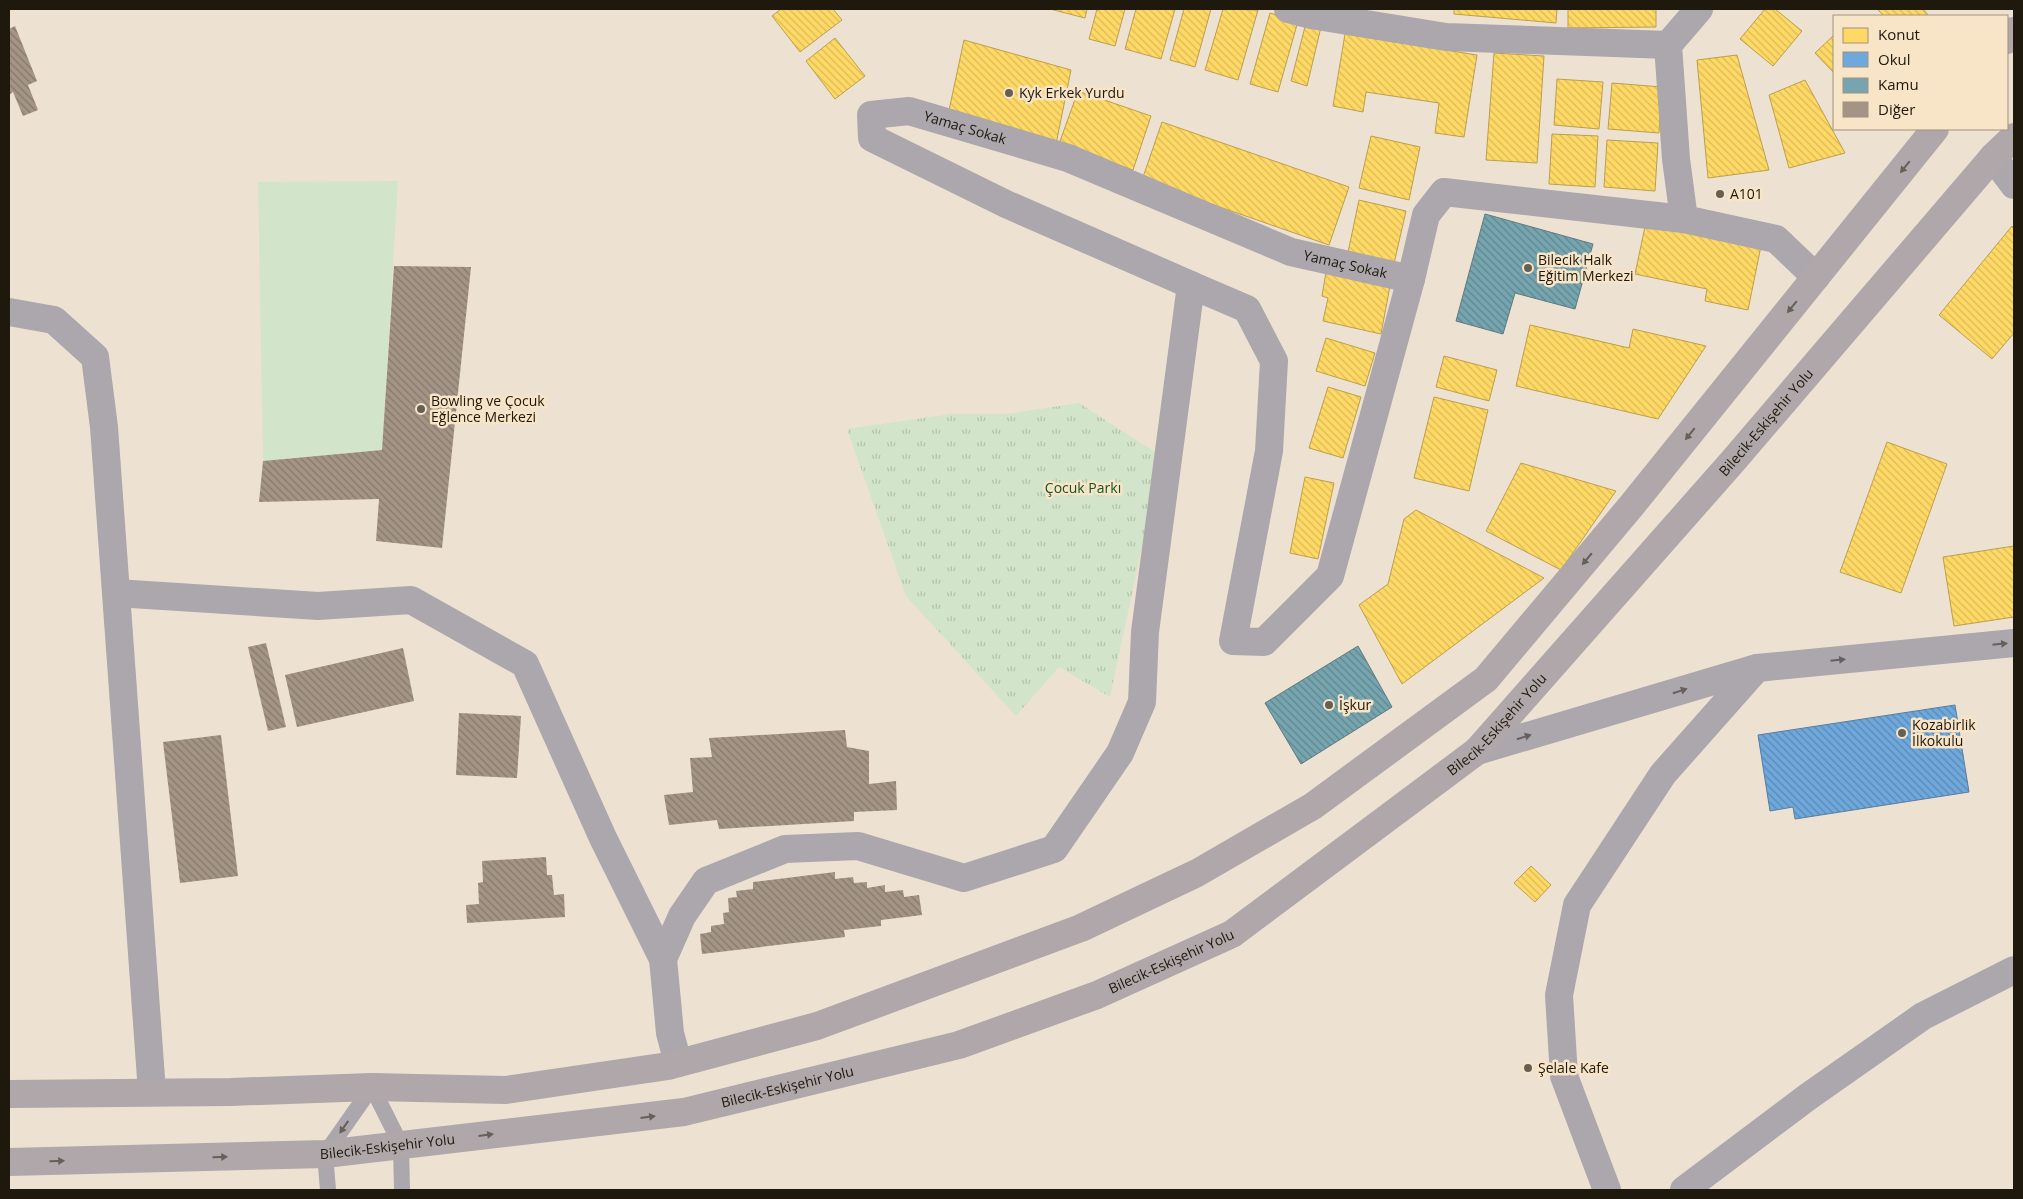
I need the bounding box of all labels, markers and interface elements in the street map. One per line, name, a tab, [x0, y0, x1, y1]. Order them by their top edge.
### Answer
legend	[1833, 15, 2008, 130]
text: Konut	[1878, 24, 1920, 44]
text: Okul	[1878, 49, 1911, 69]
text: Kamu	[1878, 74, 1919, 94]
place label: Kyk Erkek Yurdu	[1019, 83, 1125, 102]
marker: Kyk Erkek Yurdu	[1003, 87, 1015, 99]
text: Diğer	[1878, 99, 1915, 119]
street label: Yamaç Sokak	[922, 106, 1009, 148]
one-way arrow	[1899, 160, 1910, 173]
place label: A101	[1730, 184, 1763, 203]
marker: A101	[1714, 188, 1726, 200]
street label: Yamaç Sokak	[1302, 245, 1390, 282]
place label: Bilecik Halk Eğitim Merkezi	[1538, 250, 1634, 285]
marker: Bilecik Halk Eğitim Merkezi	[1522, 262, 1534, 274]
one-way arrow	[1786, 300, 1797, 313]
street label: Bilecik-Eskişehir Yolu	[1714, 364, 1817, 480]
place label: Bowling ve Çocuk Eğlence Merkezi	[431, 391, 545, 426]
marker: Bowling ve Çocuk Eğlence Merkezi	[415, 403, 427, 415]
one-way arrow	[1684, 427, 1695, 440]
park label: Çocuk Parkı	[1045, 478, 1121, 497]
one-way arrow	[1581, 553, 1592, 566]
one-way arrow	[1992, 640, 2008, 648]
one-way arrow	[1831, 656, 1847, 664]
street label: Bilecik-Eskişehir Yolu	[1443, 669, 1550, 779]
one-way arrow	[1672, 686, 1687, 694]
place label: İşkur	[1339, 695, 1372, 714]
marker: İşkur	[1323, 699, 1335, 711]
place label: Kozabirlik İlkokulu	[1912, 715, 1976, 750]
marker: Kozabirlik İlkokulu	[1896, 727, 1908, 739]
one-way arrow	[1516, 732, 1531, 740]
street label: Bilecik-Eskişehir Yolu	[1105, 924, 1237, 998]
place label: Şelale Kafe	[1538, 1058, 1609, 1077]
street label: Bilecik-Eskişehir Yolu	[719, 1061, 856, 1112]
marker: Şelale Kafe	[1522, 1062, 1534, 1074]
one-way arrow	[640, 1113, 656, 1121]
one-way arrow	[339, 1120, 349, 1134]
street label: Bilecik-Eskişehir Yolu	[320, 1129, 456, 1163]
one-way arrow	[479, 1131, 495, 1139]
one-way arrow	[212, 1153, 228, 1161]
one-way arrow	[50, 1157, 66, 1165]

